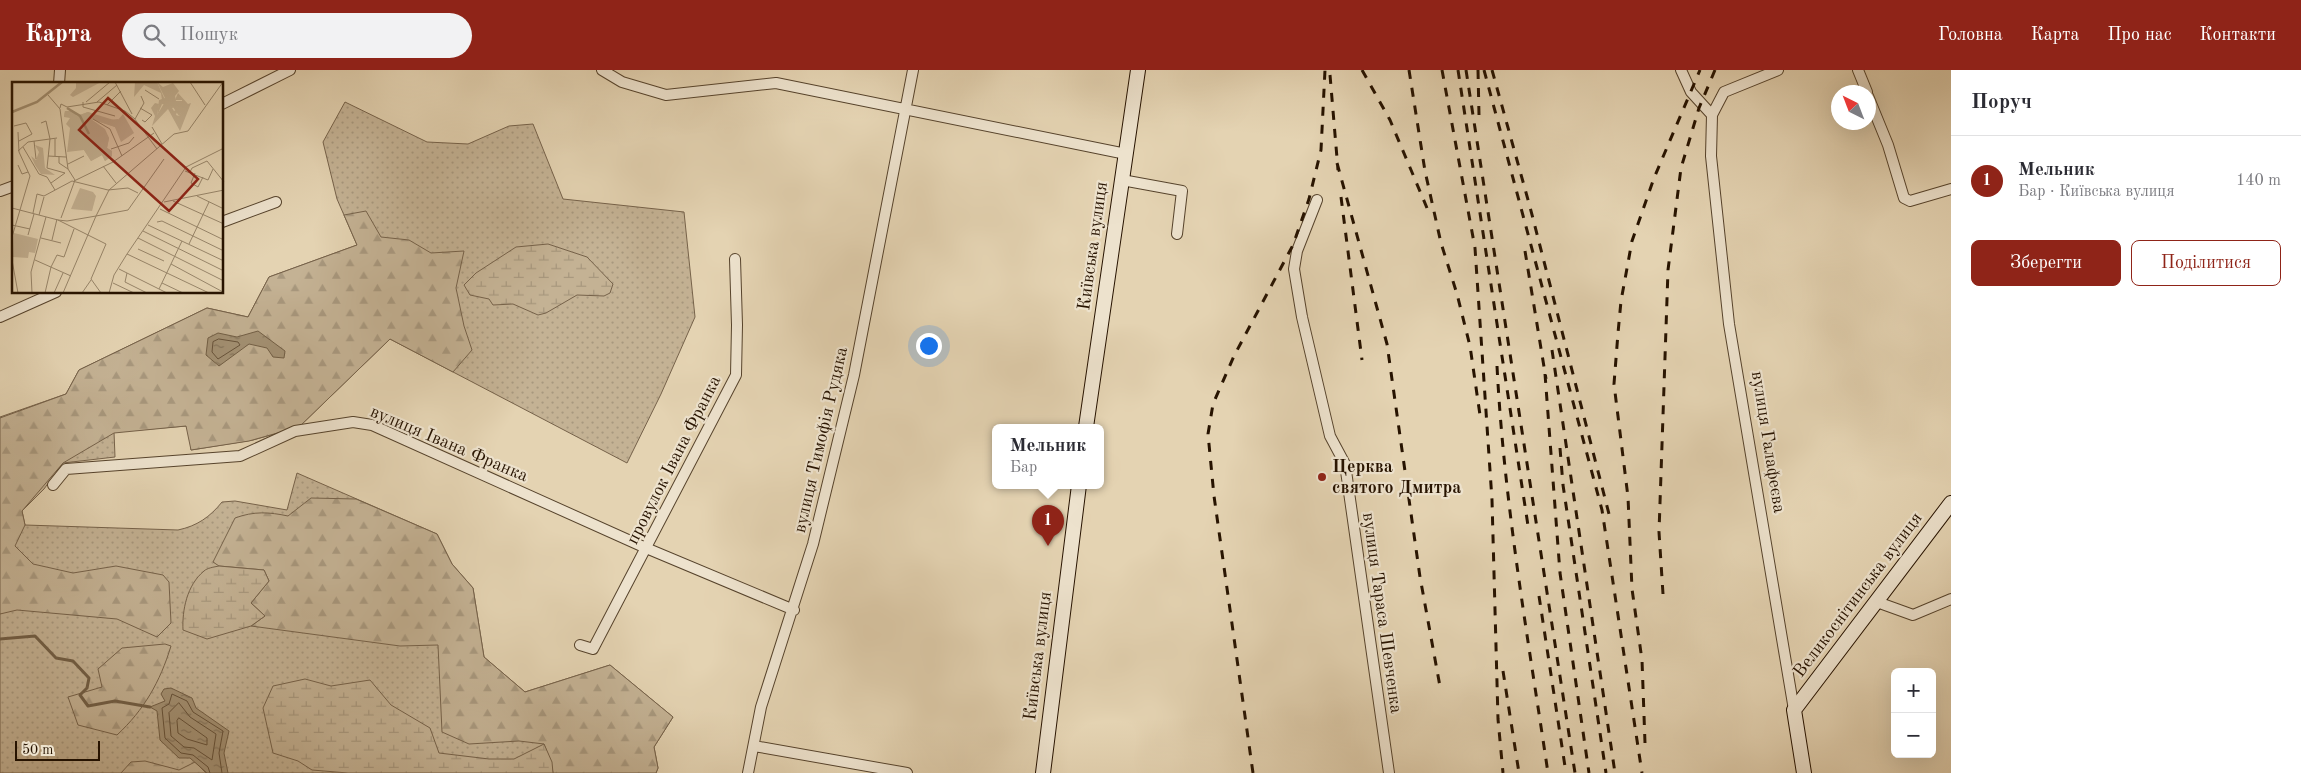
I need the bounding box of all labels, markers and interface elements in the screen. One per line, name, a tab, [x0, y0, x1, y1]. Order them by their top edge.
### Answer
search box	[122, 13, 472, 58]
icon: search	[140, 21, 168, 49]
text: Карта	[25, 23, 92, 47]
text: Пошук	[180, 26, 238, 45]
text: Головна	[1938, 26, 2003, 44]
text: Карта	[2031, 26, 2079, 44]
text: Про нас	[2107, 26, 2172, 44]
text: Контакти	[2200, 26, 2276, 44]
inset map	[12, 82, 224, 294]
north arrow	[1831, 85, 1876, 130]
text: Поруч	[1971, 92, 2032, 113]
text: Мельник	[2018, 161, 2095, 180]
text: 1	[1982, 173, 1992, 189]
text: 140 m	[2236, 173, 2281, 189]
street label: Київська вулиця	[1075, 180, 1111, 312]
text: Бар · Київська вулиця	[2018, 184, 2174, 200]
button: Зберегти	[1971, 240, 2121, 286]
button: Поділитися	[2131, 240, 2281, 286]
your location	[916, 333, 942, 359]
street label: вулиця Тимофія Рудяка	[791, 345, 852, 535]
street label: вулиця Галафеєва	[1747, 370, 1788, 515]
street label: провулок Івана Франка	[624, 373, 724, 547]
street label: вулиця Івана Франка	[367, 403, 531, 485]
popup	[992, 424, 1104, 489]
text: Мельник	[1010, 437, 1086, 456]
place label: Церква святого Дмитра	[1332, 458, 1461, 497]
text: Бар	[1010, 460, 1037, 476]
marker: Церква святого Дмитра	[1316, 471, 1328, 483]
pin: 1	[1032, 505, 1064, 546]
street label: Великоснітинська вулиця	[1790, 509, 1926, 681]
street label: вулиця Тараса Шевченка	[1359, 511, 1405, 715]
street label: Київська вулиця	[1021, 590, 1055, 722]
map controls	[1891, 668, 1936, 758]
button: +	[1891, 668, 1936, 713]
button: −	[1891, 713, 1936, 758]
scale bar	[15, 738, 100, 761]
text: 50 m	[22, 743, 53, 757]

